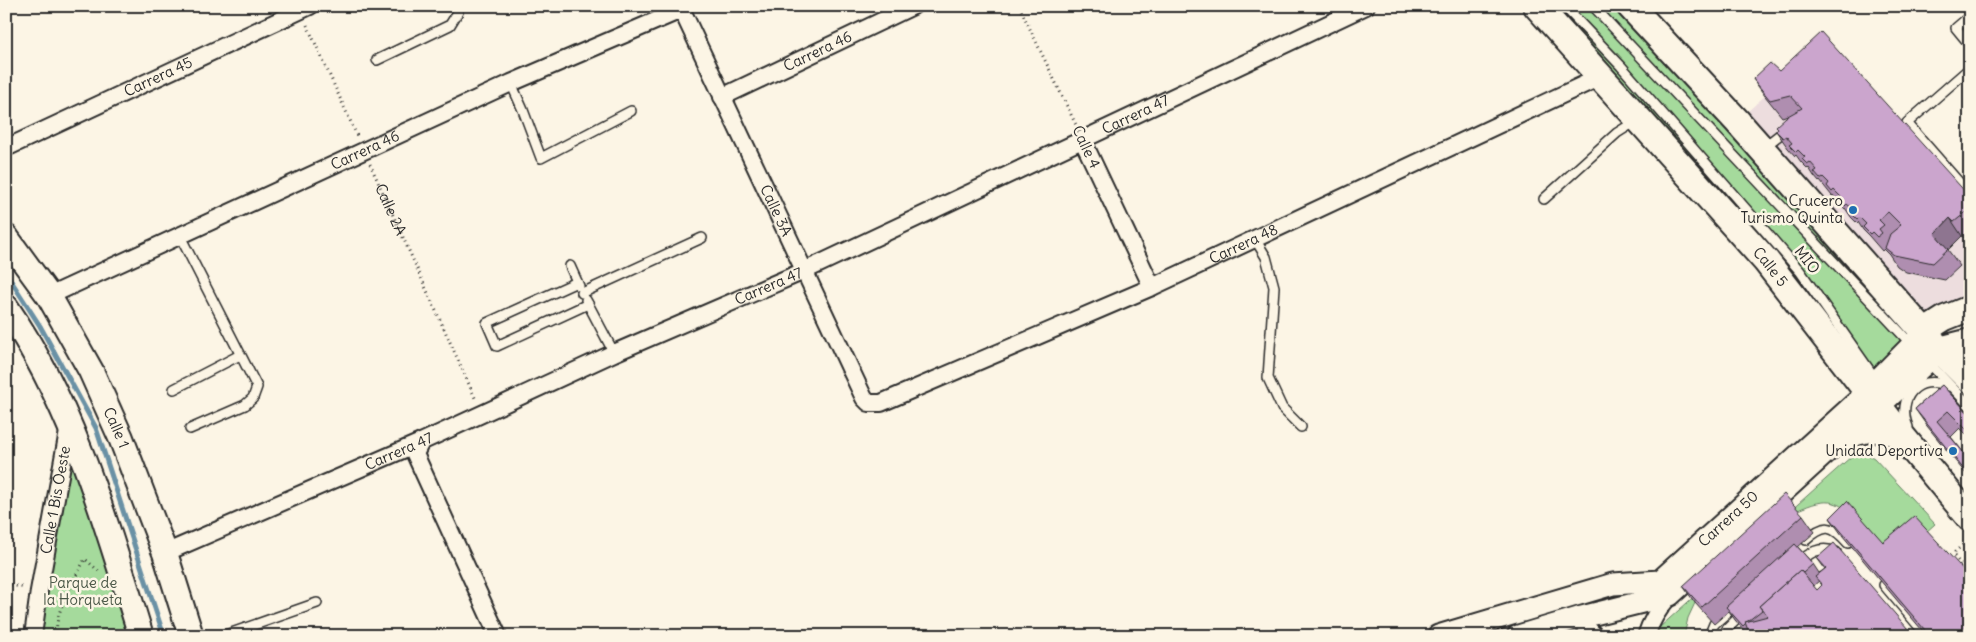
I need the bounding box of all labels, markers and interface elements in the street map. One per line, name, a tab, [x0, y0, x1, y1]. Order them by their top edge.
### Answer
street label: Carrera 46	[780, 27, 855, 75]
street label: Carrera 45	[121, 52, 195, 101]
street label: Carrera 47	[1099, 90, 1172, 138]
street label: Calle 4	[1068, 122, 1105, 172]
street label: Carrera 46	[327, 126, 402, 174]
street label: Calle 2A	[371, 181, 411, 239]
street label: Calle 3A	[756, 181, 797, 240]
place label: Crucero Turismo Quinta	[1740, 191, 1843, 227]
marker: Crucero Turismo Quinta	[1847, 204, 1859, 216]
street label: Carrera 48	[1206, 219, 1281, 268]
street label: MIO	[1791, 242, 1824, 277]
street label: Calle 5	[1749, 243, 1792, 290]
street label: Carrera 47	[732, 263, 805, 309]
street label: Calle 1	[99, 404, 134, 451]
street label: Carrera 47	[362, 428, 436, 474]
place label: Unidad Deportiva	[1825, 441, 1943, 460]
street label: Calle 1 Bis Oeste	[36, 444, 74, 555]
marker: Unidad Deportiva	[1947, 445, 1959, 457]
street label: Carrera 50	[1694, 486, 1762, 551]
park label: Parque de la Horqueta	[43, 573, 123, 609]

